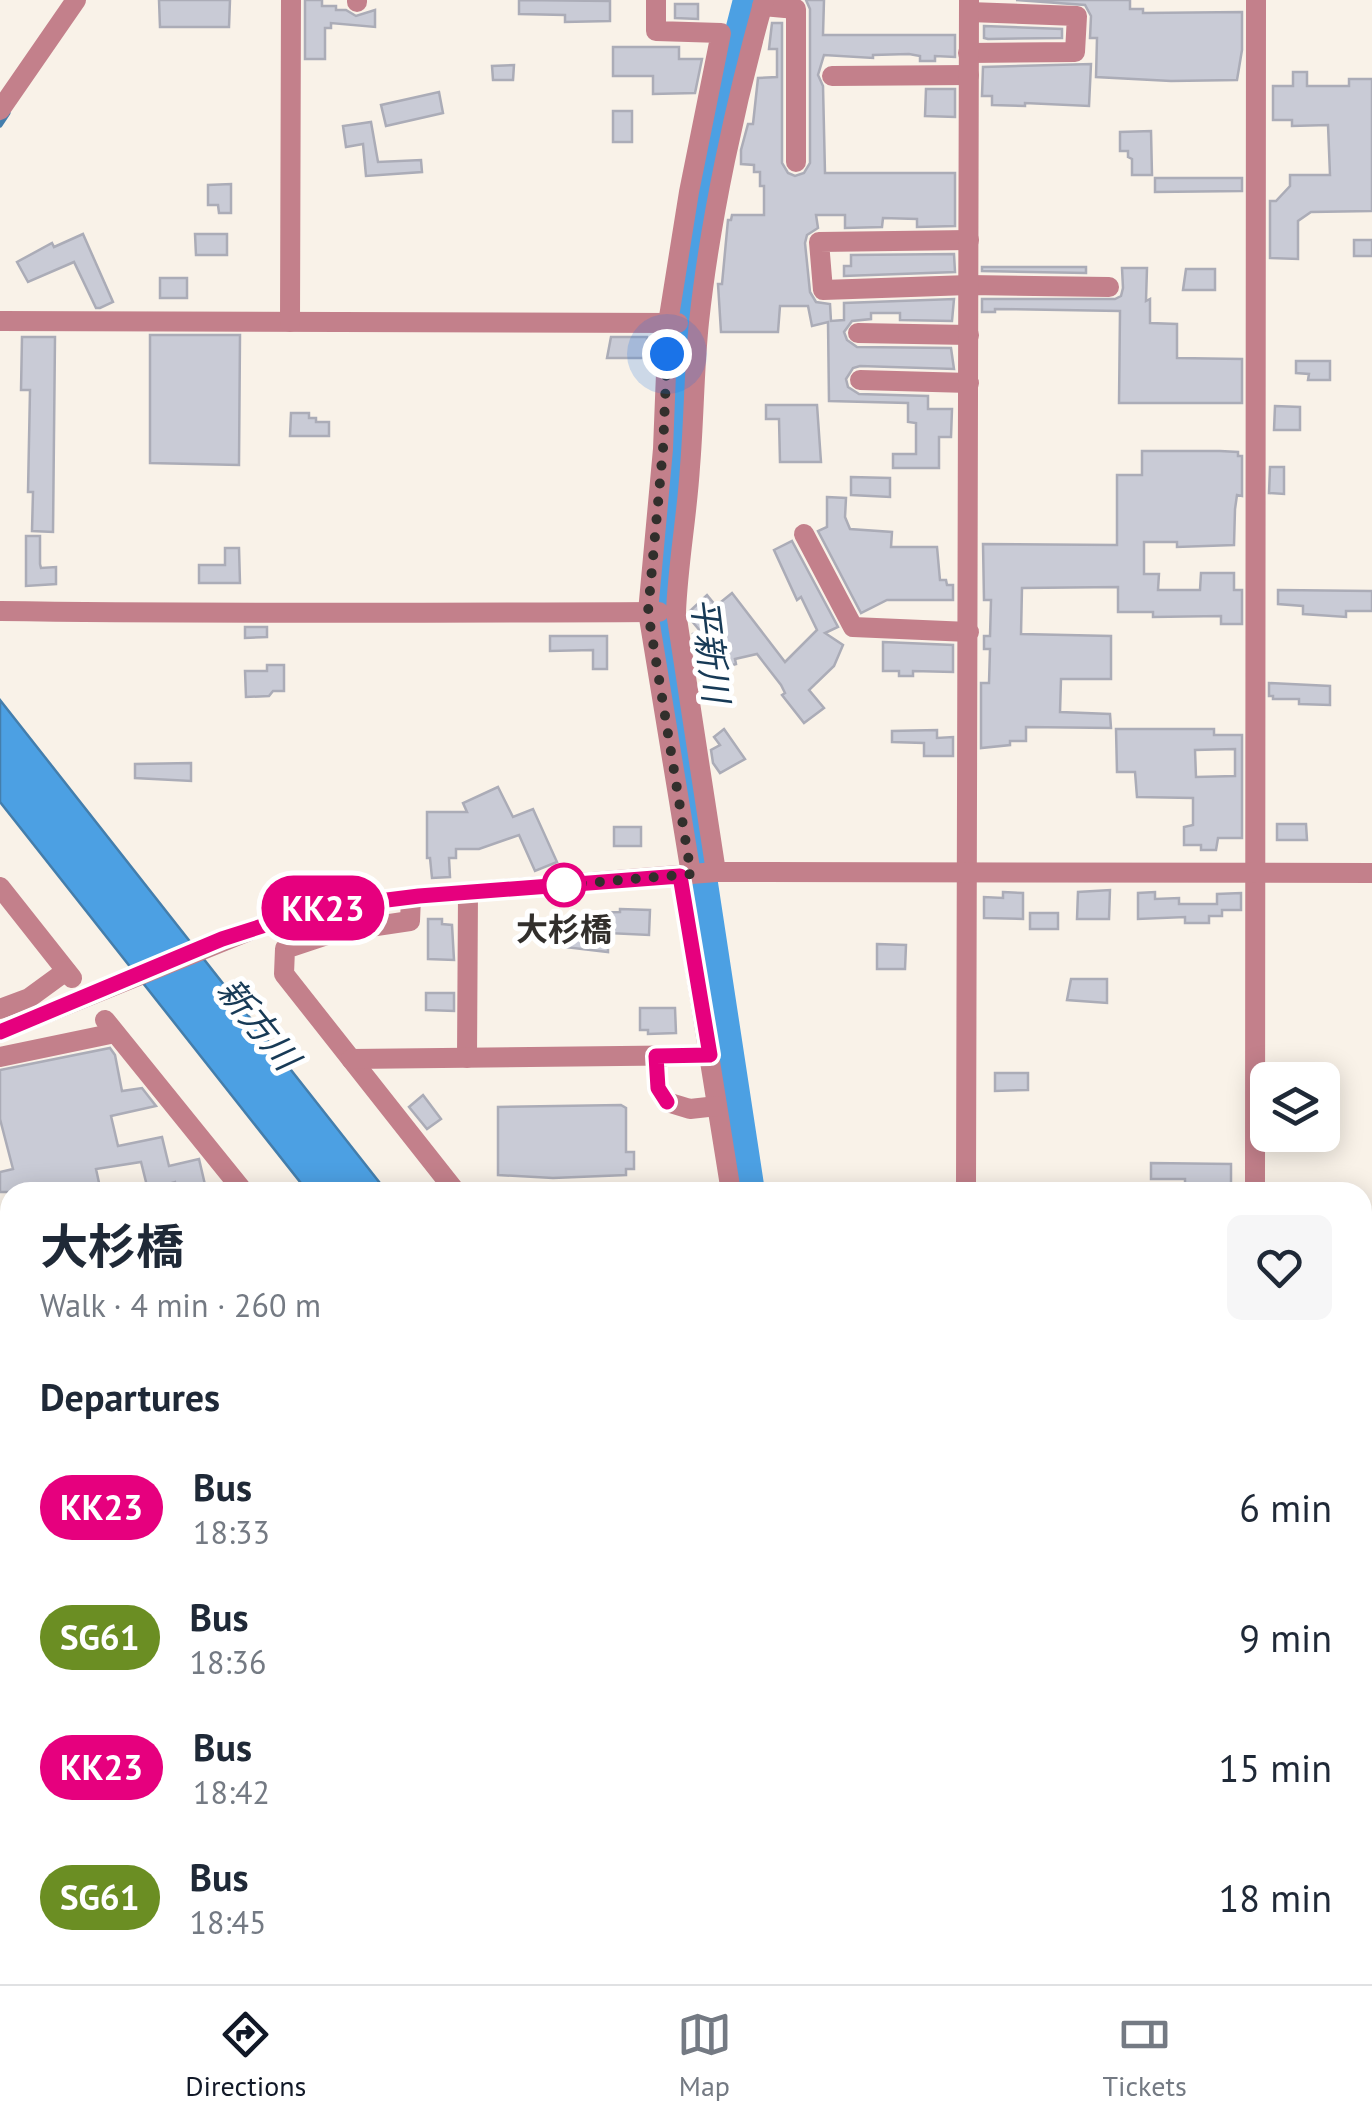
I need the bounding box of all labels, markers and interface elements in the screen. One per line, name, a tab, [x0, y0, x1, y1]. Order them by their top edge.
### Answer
your location	[642, 329, 692, 379]
water label: 平新川	[682, 595, 741, 709]
marker: 大杉橋	[543, 864, 585, 906]
line badge: KK23	[253, 876, 393, 940]
text: KK23	[281, 885, 365, 931]
place label: 大杉橋	[516, 908, 612, 950]
water label: 新方川	[208, 968, 312, 1082]
map controls	[1250, 1062, 1340, 1152]
button: layers	[1250, 1062, 1340, 1152]
text: 大杉橋	[40, 1215, 184, 1277]
button: heart	[1227, 1215, 1332, 1320]
text: Walk · 4 min · 260 m	[40, 1284, 321, 1326]
text: Departures	[40, 1372, 220, 1421]
text: Bus	[193, 1462, 252, 1511]
text: 6 min	[1239, 1483, 1332, 1532]
text: KK23	[60, 1484, 143, 1530]
text: 18:33	[193, 1511, 270, 1553]
text: Bus	[190, 1592, 249, 1641]
text: 9 min	[1239, 1613, 1332, 1662]
text: SG61	[60, 1614, 140, 1660]
text: 18:36	[190, 1641, 266, 1683]
text: Bus	[193, 1722, 252, 1771]
text: 15 min	[1219, 1743, 1332, 1792]
text: KK23	[60, 1744, 143, 1790]
text: 18:42	[193, 1771, 270, 1813]
text: Bus	[190, 1852, 249, 1901]
text: 18 min	[1219, 1873, 1332, 1922]
text: SG61	[60, 1874, 140, 1920]
text: 18:45	[190, 1901, 266, 1943]
tab: Directions	[185, 2007, 306, 2104]
tab: Map	[677, 2007, 732, 2104]
tab: Tickets	[1102, 2007, 1187, 2104]

